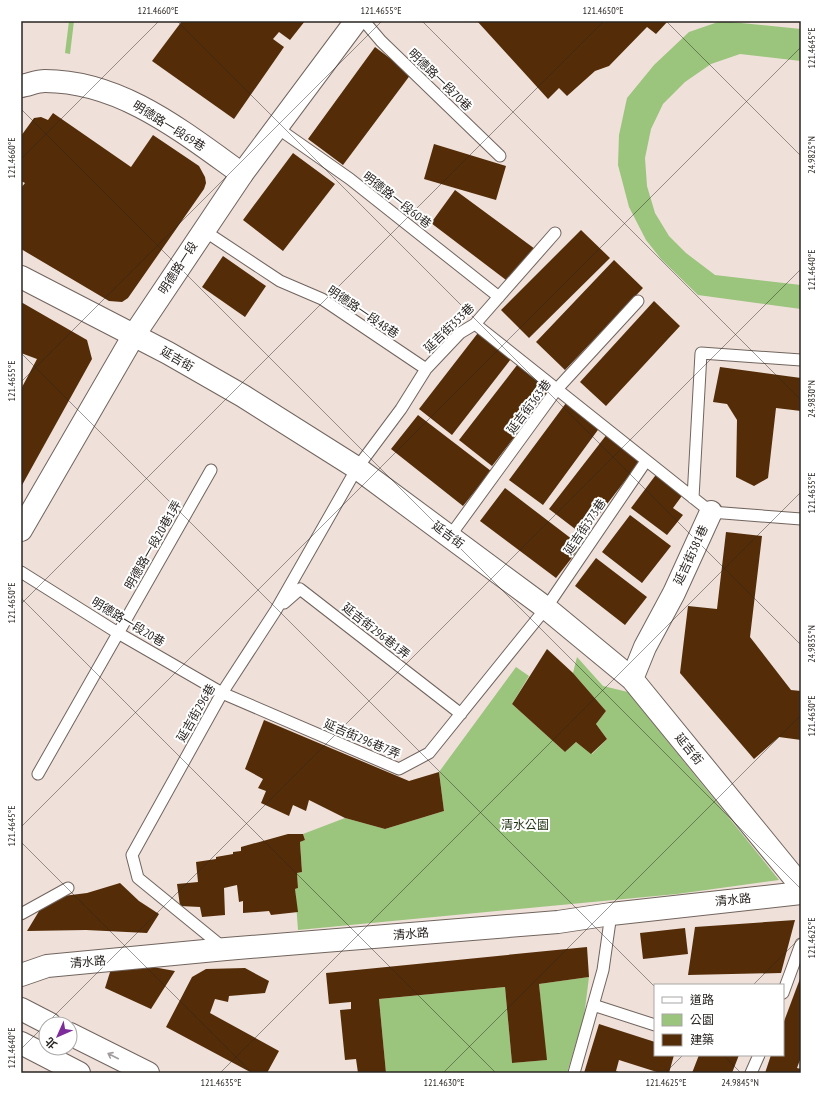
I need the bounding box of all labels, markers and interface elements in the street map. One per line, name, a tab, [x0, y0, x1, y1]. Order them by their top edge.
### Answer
text: 121.4660°E	[138, 4, 179, 17]
text: 121.4655°E	[361, 4, 402, 17]
text: 121.4650°E	[583, 4, 624, 17]
text: 121.4645°E	[805, 28, 818, 69]
street label: 明德路一段70巷	[405, 45, 475, 114]
street label: 明德路一段69巷	[130, 97, 208, 154]
text: 24.9825°N	[805, 136, 818, 174]
text: 121.4660°E	[5, 138, 18, 179]
street label: 明德路一段60巷	[360, 168, 435, 231]
street label: 明德路一段	[155, 238, 200, 297]
text: 121.4640°E	[805, 250, 818, 291]
street label: 明德路一段48巷	[325, 282, 402, 341]
street label: 延吉街353巷	[420, 300, 477, 355]
street label: 延吉街	[158, 343, 197, 374]
text: 121.4655°E	[5, 361, 18, 402]
street label: 延吉街363巷	[503, 377, 554, 437]
text: 24.9830°N	[805, 380, 818, 418]
text: 121.4635°E	[805, 473, 818, 514]
street label: 延吉街373巷	[560, 496, 609, 558]
street label: 明德路一段20巷1弄	[121, 498, 184, 592]
street label: 延吉街	[429, 518, 467, 551]
street label: 延吉街381巷	[670, 523, 711, 587]
text: 121.4650°E	[5, 583, 18, 624]
street label: 明德路一段20巷	[89, 594, 168, 649]
street label: 延吉街296巷1弄	[340, 600, 413, 662]
text: 24.9835°N	[805, 625, 818, 663]
street label: 延吉街296巷	[173, 681, 218, 744]
text: 121.4630°E	[805, 696, 818, 737]
street label: 延吉街296巷7弄	[322, 716, 403, 761]
street label: 延吉街	[672, 730, 707, 767]
text: 121.4645°E	[5, 806, 18, 847]
park label: 清水公園	[501, 817, 549, 832]
street label: 清水路	[714, 890, 752, 909]
text: 121.4625°E	[805, 918, 818, 959]
street label: 清水路	[392, 924, 430, 943]
street label: 清水路	[69, 952, 107, 971]
legend	[654, 984, 784, 1056]
text: 道路	[690, 992, 714, 1007]
text: 公園	[690, 1012, 714, 1027]
north arrow	[38, 1016, 78, 1056]
text: 121.4640°E	[5, 1028, 18, 1069]
text: 建築	[690, 1032, 714, 1047]
text: 北	[42, 1034, 60, 1052]
one-way arrow	[108, 1051, 120, 1059]
text: 121.4635°E	[201, 1076, 242, 1089]
text: 121.4630°E	[424, 1076, 465, 1089]
text: 121.4625°E	[646, 1076, 687, 1089]
text: 24.9845°N	[721, 1076, 759, 1089]

